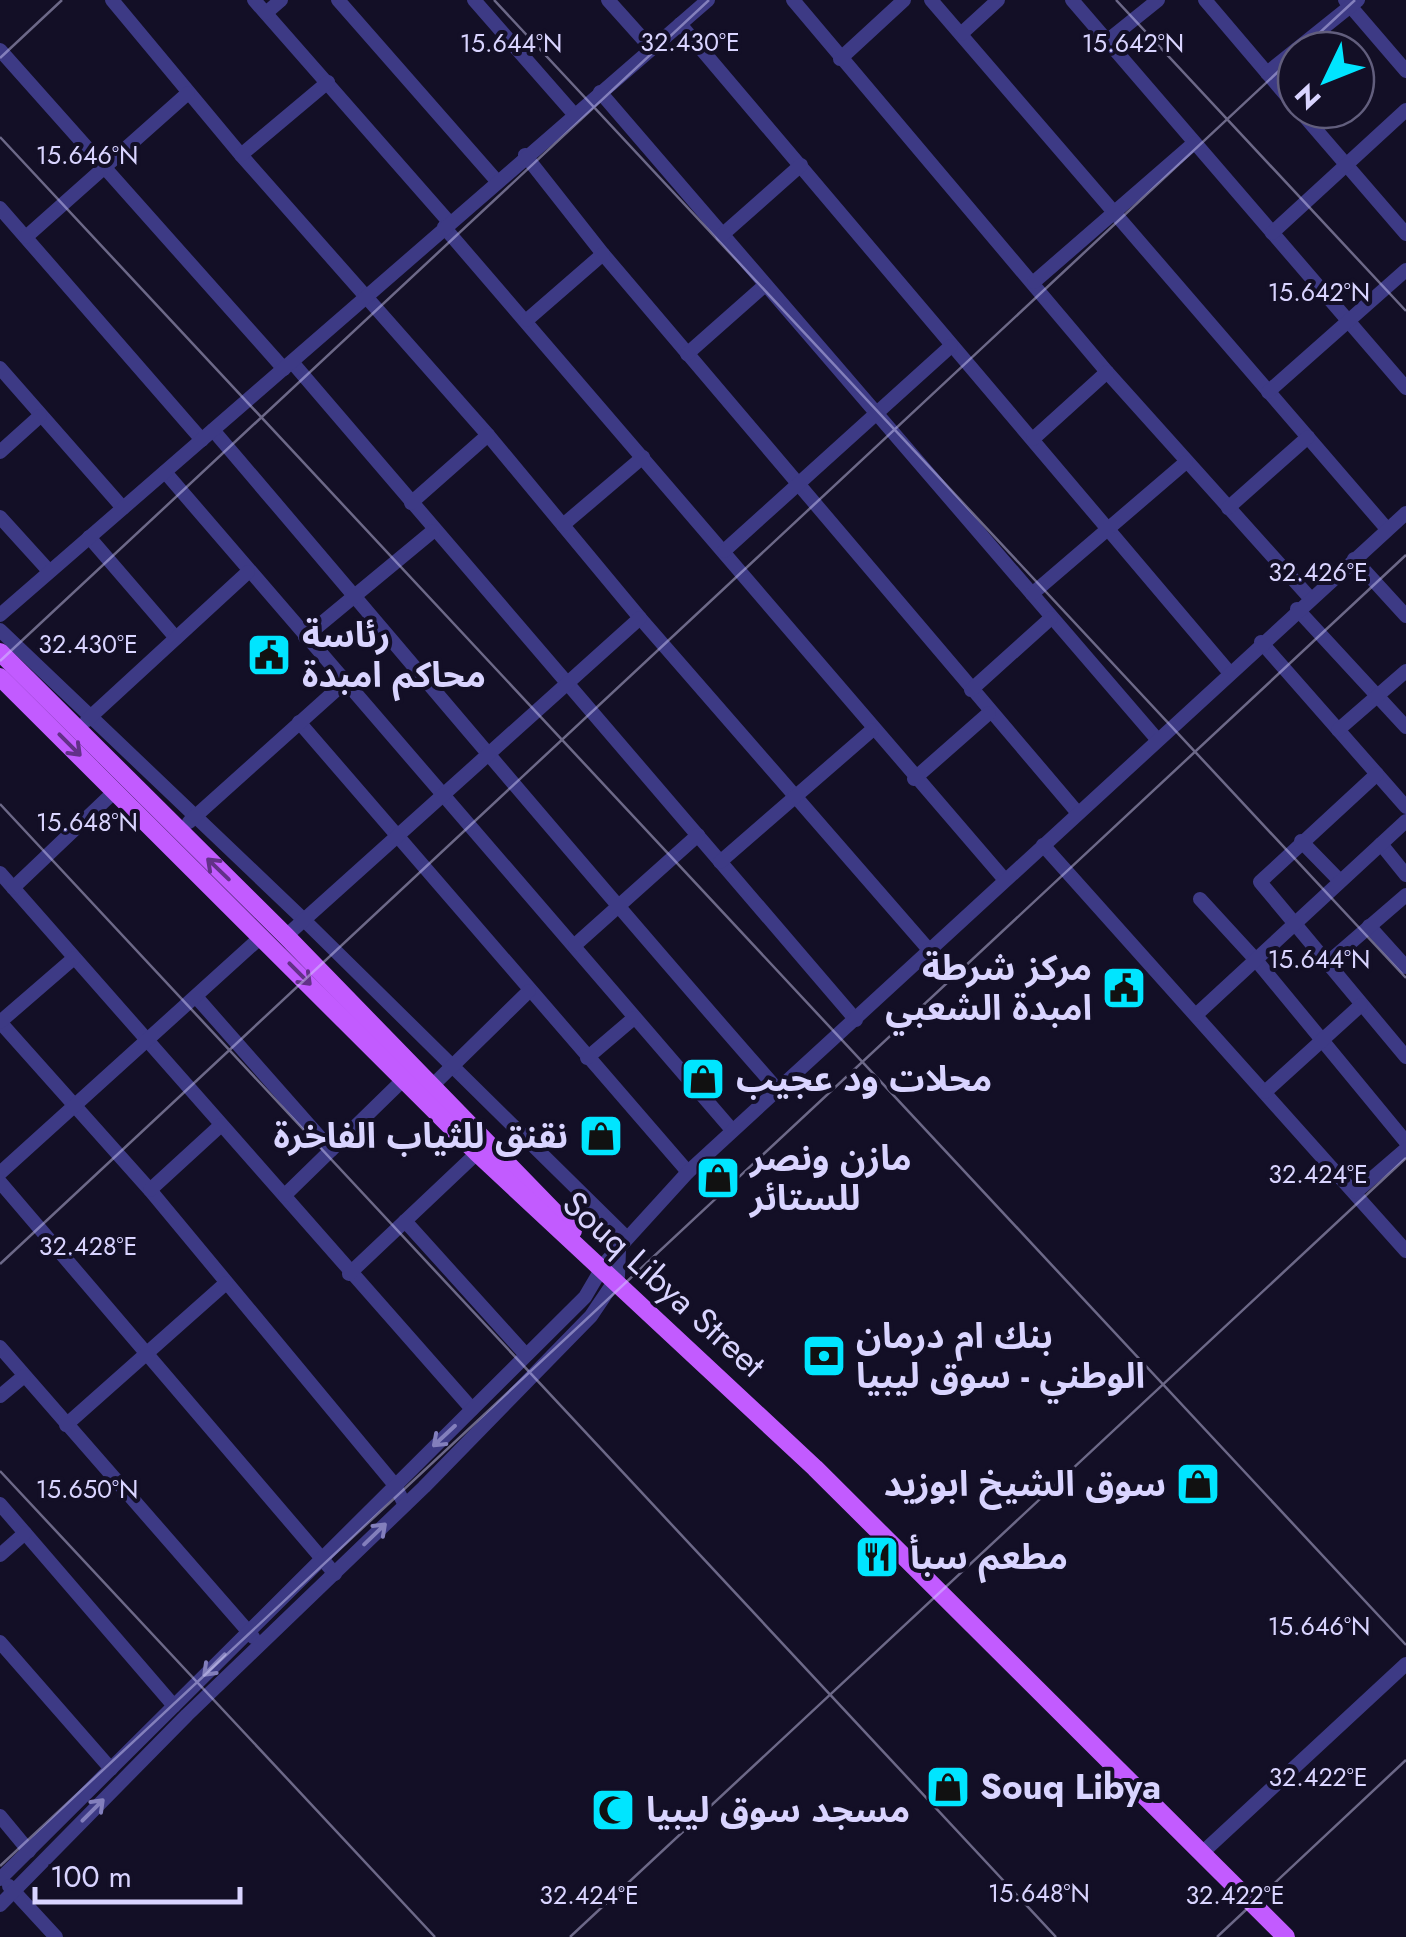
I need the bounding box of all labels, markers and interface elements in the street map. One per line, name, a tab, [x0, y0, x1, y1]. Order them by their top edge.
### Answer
text: 32.430°E	[640, 24, 740, 60]
text: 15.644°N	[460, 25, 562, 61]
text: 15.642°N	[1082, 25, 1184, 61]
north arrow	[1276, 30, 1376, 130]
text: N	[1286, 75, 1331, 119]
text: 15.646°N	[36, 137, 138, 173]
text: 15.642°N	[1268, 274, 1370, 310]
text: 32.426°E	[1268, 554, 1368, 590]
place label: رئاسة محاكم امبدة	[302, 610, 486, 702]
text: 32.430°E	[38, 626, 138, 662]
public building icon: رئاسة محاكم امبدة	[246, 632, 292, 678]
one-way arrow	[57, 733, 81, 757]
text: 15.648°N	[36, 804, 138, 840]
one-way arrow	[206, 857, 230, 881]
text: 15.644°N	[1268, 941, 1370, 977]
place label: مركز شرطة امبدة الشعبي	[885, 943, 1092, 1036]
one-way arrow	[288, 962, 312, 986]
public building icon: مركز شرطة امبدة الشعبي	[1101, 965, 1147, 1011]
place label: محلات ود عجيب	[736, 1054, 992, 1104]
shop icon: محلات ود عجيب	[680, 1056, 726, 1102]
place label: نقنق للثياب الفاخرة	[274, 1111, 568, 1161]
shop icon: نقنق للثياب الفاخرة	[578, 1113, 624, 1159]
place label: مازن ونصر للستائر	[748, 1133, 912, 1223]
shop icon: مازن ونصر للستائر	[695, 1155, 741, 1201]
text: 32.424°E	[1268, 1156, 1368, 1192]
street label: Souq Libya Street	[552, 1179, 777, 1389]
text: 32.428°E	[39, 1228, 137, 1264]
place label: بنك ام درمان الوطني - سوق ليبيا	[856, 1311, 1145, 1404]
bank icon: بنك ام درمان الوطني - سوق ليبيا	[801, 1333, 847, 1379]
one-way arrow	[432, 1424, 457, 1447]
place label: سوق الشيخ ابوزيد	[884, 1459, 1166, 1510]
shop icon: سوق الشيخ ابوزيد	[1175, 1461, 1221, 1507]
text: 15.650°N	[36, 1471, 138, 1507]
one-way arrow	[362, 1523, 387, 1546]
place label: مطعم سبأ	[910, 1532, 1068, 1584]
restaurant icon: مطعم سبأ	[854, 1534, 900, 1580]
text: 15.646°N	[1268, 1608, 1370, 1644]
one-way arrow	[202, 1653, 226, 1677]
text: 32.422°E	[1268, 1759, 1368, 1795]
place label: Souq Libya	[980, 1762, 1161, 1812]
shop icon: Souq Libya	[925, 1764, 971, 1810]
place label: مسجد سوق ليبيا	[646, 1785, 910, 1835]
mosque icon: مسجد سوق ليبيا	[590, 1787, 636, 1833]
one-way arrow	[80, 1798, 104, 1822]
scale bar	[35, 1842, 240, 1904]
text: 100 m	[50, 1855, 132, 1898]
text: 15.648°N	[988, 1875, 1090, 1911]
text: 32.424°E	[539, 1877, 639, 1913]
text: 32.422°E	[1185, 1877, 1285, 1913]

